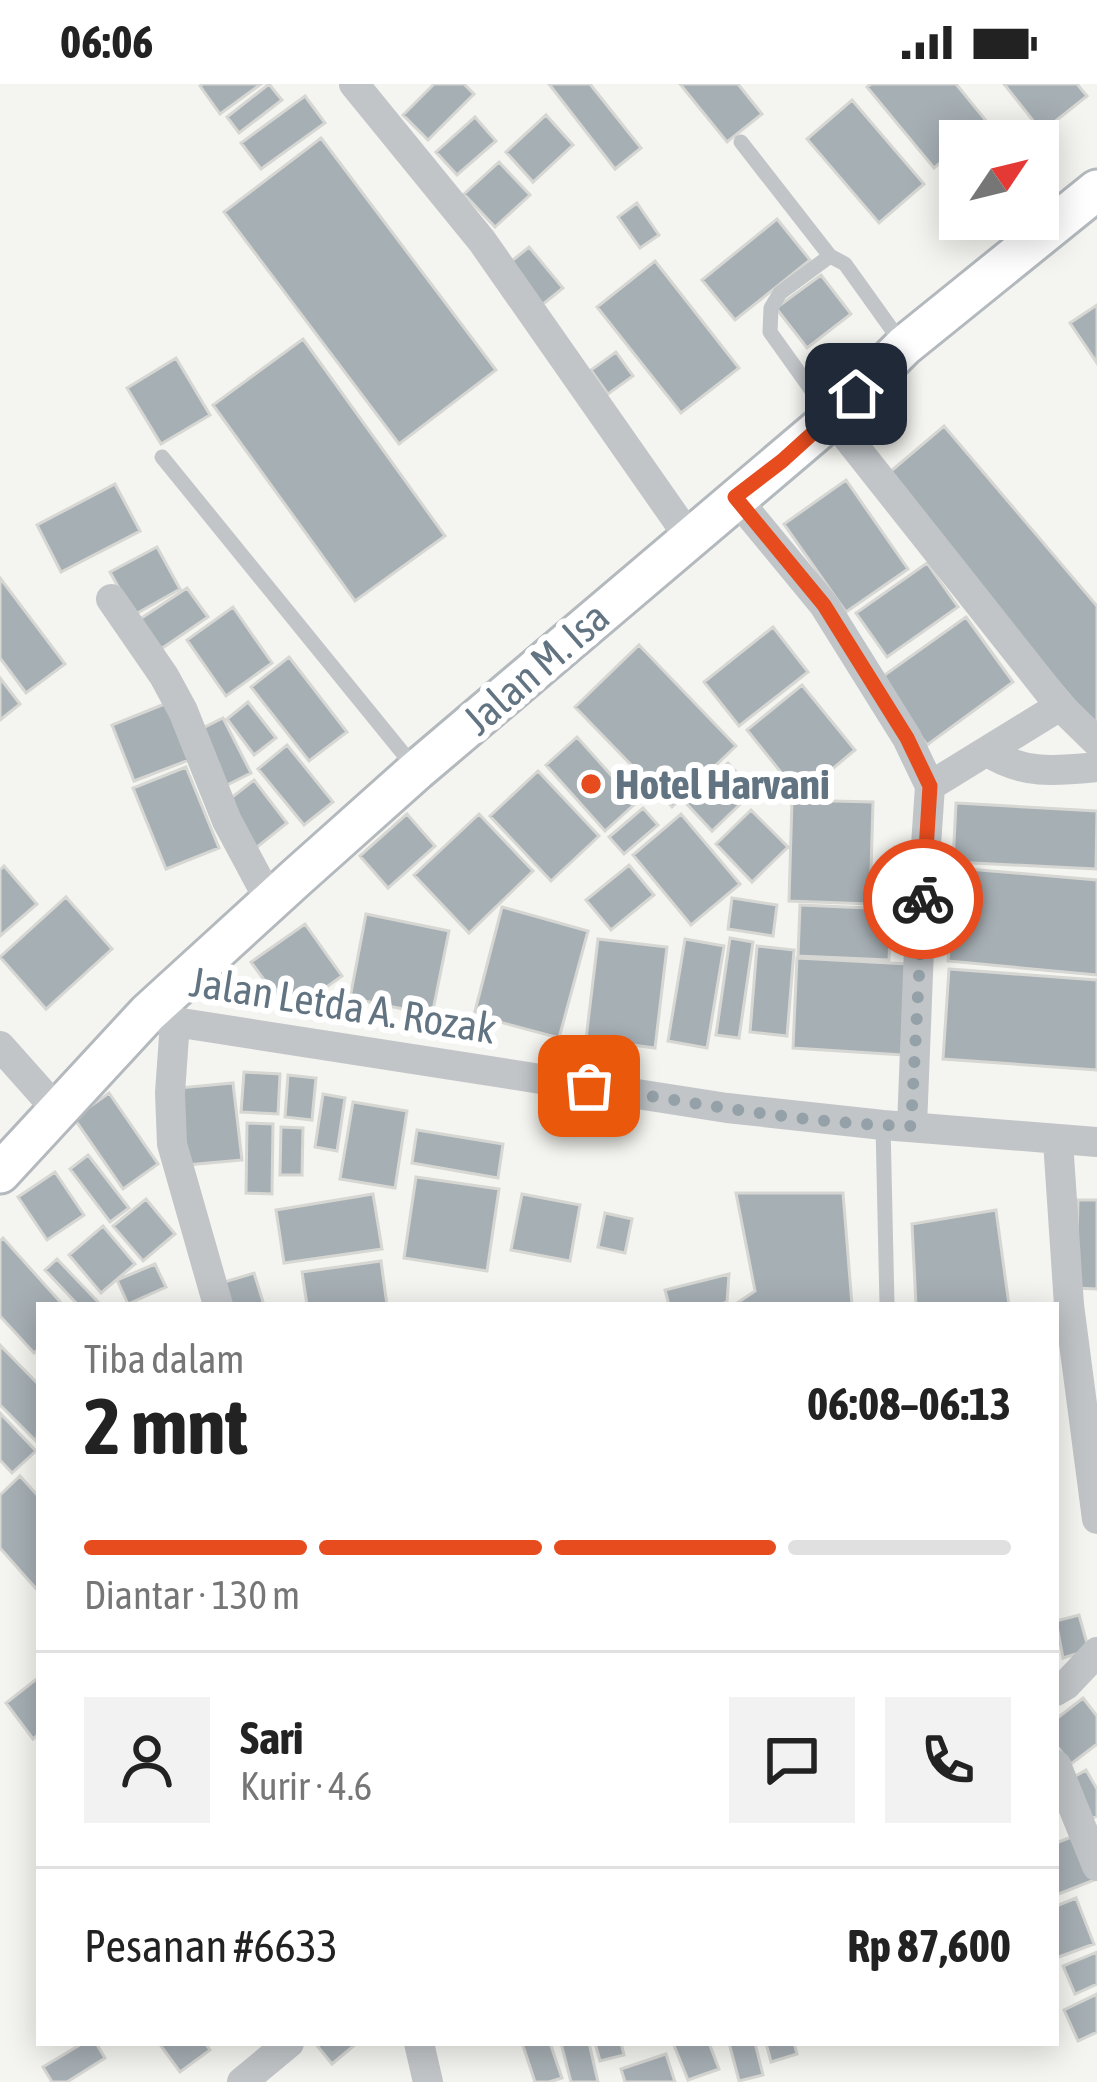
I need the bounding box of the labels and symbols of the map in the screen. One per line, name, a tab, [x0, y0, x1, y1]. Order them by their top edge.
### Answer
north arrow	[939, 120, 1059, 240]
pin	[805, 343, 907, 445]
street label: Jalan M. Isa	[454, 592, 618, 744]
place label: Hotel Harvani	[615, 760, 830, 808]
marker: Hotel Harvani	[578, 771, 604, 797]
courier	[863, 839, 983, 959]
street label: Jalan Letda A. Rozak	[187, 957, 499, 1053]
pin	[538, 1035, 640, 1137]

